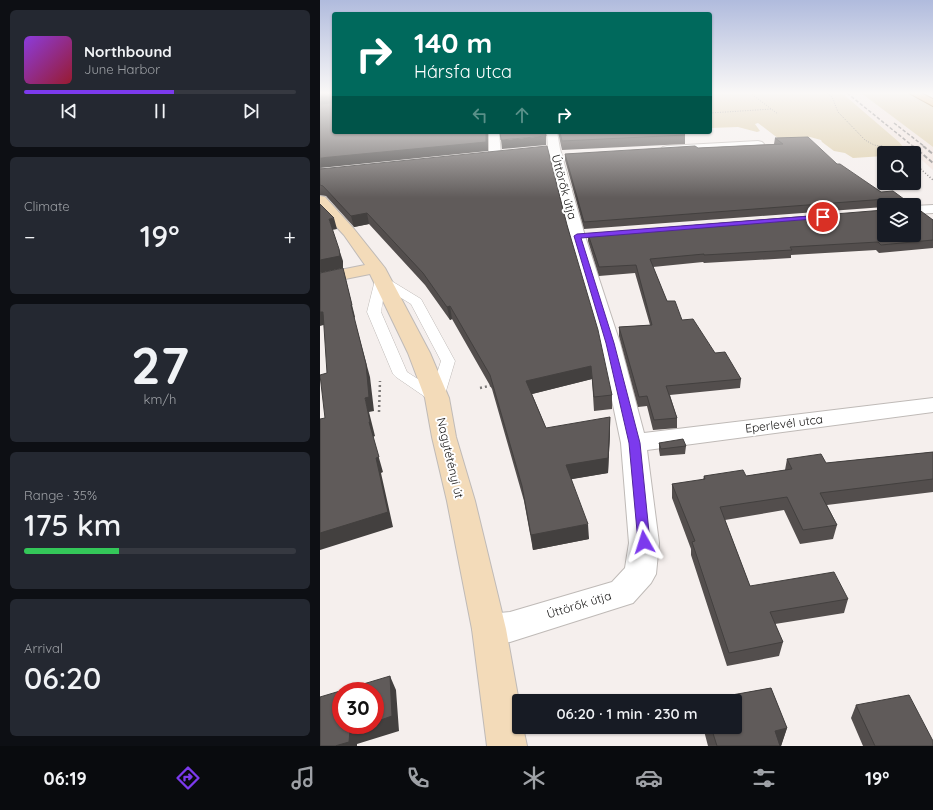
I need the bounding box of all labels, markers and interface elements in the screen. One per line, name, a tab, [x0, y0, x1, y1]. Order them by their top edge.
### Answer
text: 140 m	[414, 25, 492, 60]
icon: right	[348, 28, 400, 80]
text: Northbound	[84, 42, 172, 61]
text: Hársfa utca	[414, 60, 512, 83]
text: June Harbor	[84, 61, 160, 77]
icon: previous	[58, 100, 80, 122]
icon: pause	[149, 100, 171, 122]
icon: next	[240, 100, 262, 122]
icon: left	[469, 104, 491, 126]
icon: ahead	[511, 104, 533, 126]
icon: right	[553, 104, 575, 126]
map controls	[877, 146, 921, 242]
button: search	[877, 146, 921, 190]
street label: Úttörők útja	[549, 153, 580, 221]
text: Climate	[24, 198, 70, 214]
button: layers	[877, 198, 921, 242]
pin	[806, 200, 840, 234]
icon: arrive	[812, 206, 834, 228]
text: 19°	[140, 217, 179, 255]
text: −	[24, 223, 35, 251]
text: +	[284, 223, 296, 251]
text: 27	[131, 332, 189, 397]
text: km/h	[144, 391, 176, 407]
street label: Eperlevél utca	[744, 411, 824, 436]
street label: Nagytétényi út	[434, 416, 467, 500]
text: Range · 35%	[24, 487, 97, 503]
text: 175 km	[24, 506, 121, 544]
position arrow	[623, 521, 665, 563]
street label: Úttörők útja	[545, 588, 613, 621]
text: Arrival	[24, 640, 63, 656]
text: 06:20	[24, 659, 101, 697]
speed limit sign: 30	[332, 682, 384, 734]
text: 06:20 · 1 min · 230 m	[556, 704, 698, 723]
icon: directions	[174, 764, 202, 792]
icon: music	[289, 764, 317, 792]
icon: phone	[404, 764, 432, 792]
icon: climate	[520, 764, 548, 792]
icon: car	[635, 764, 663, 792]
icon: filters	[750, 764, 778, 792]
text: 06:19	[44, 767, 87, 790]
text: 19°	[865, 767, 889, 790]

